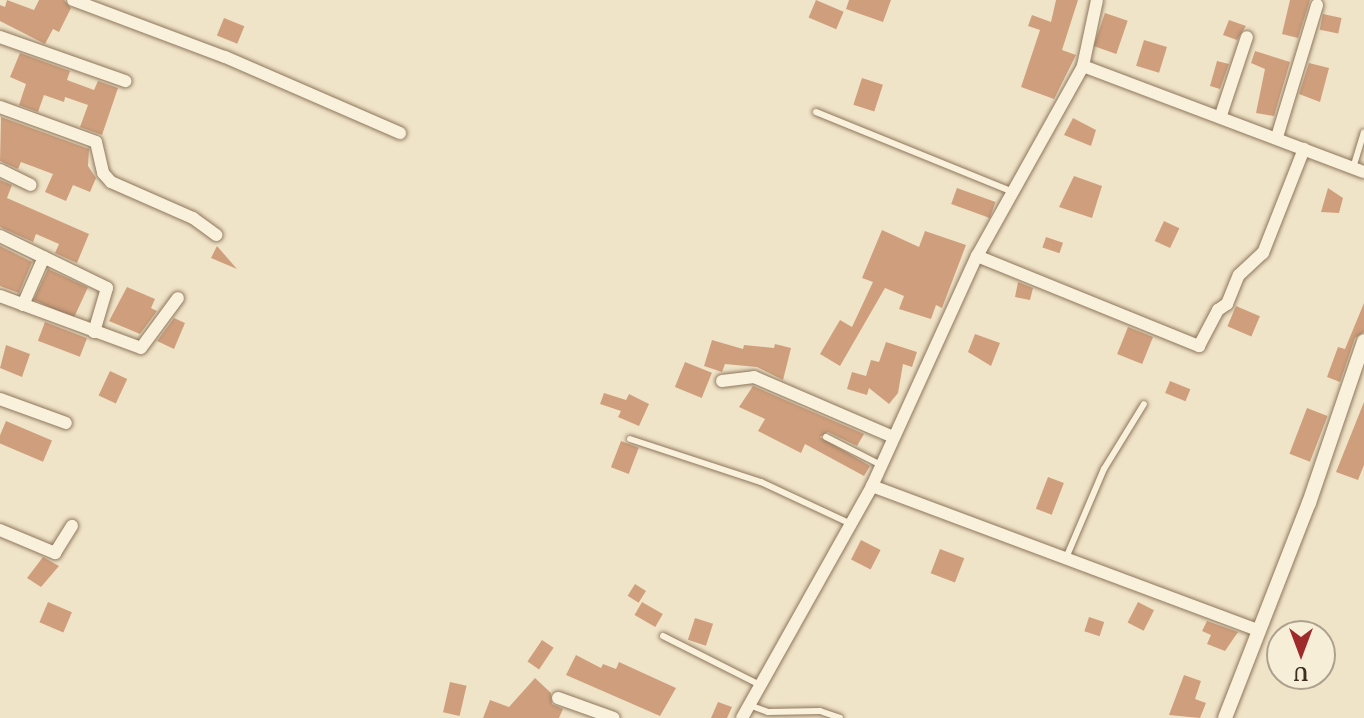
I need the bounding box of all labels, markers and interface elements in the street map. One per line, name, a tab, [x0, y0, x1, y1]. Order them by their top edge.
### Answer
north arrow	[1266, 620, 1336, 690]
text: U	[1294, 662, 1308, 686]

